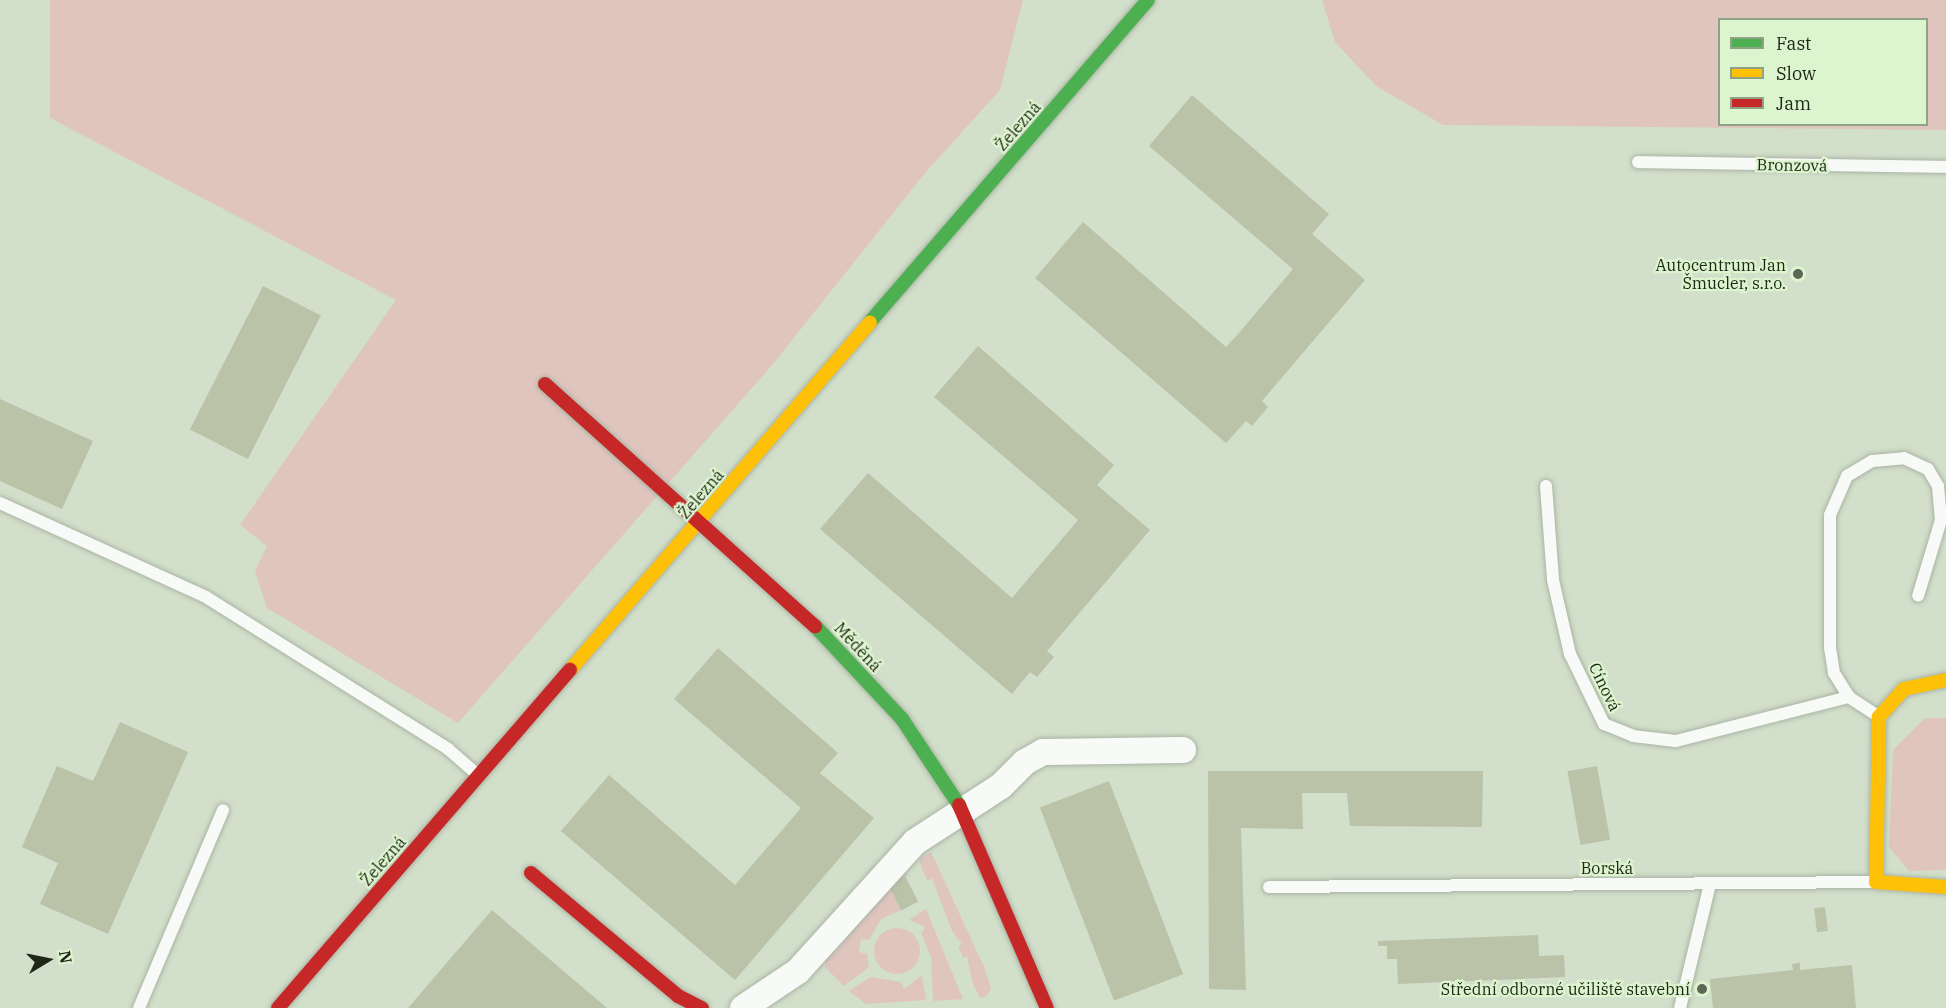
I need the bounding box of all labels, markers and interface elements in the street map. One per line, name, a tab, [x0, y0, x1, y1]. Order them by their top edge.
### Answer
legend	[1718, 18, 1928, 126]
text: Fast	[1776, 32, 1811, 55]
text: Slow	[1776, 62, 1816, 85]
text: Jam	[1776, 92, 1811, 115]
street label: Železná	[991, 97, 1045, 155]
street label: Bronzová	[1756, 155, 1828, 175]
place label: Autocentrum Jan Šmucler, s.r.o.	[1656, 255, 1786, 293]
marker: Autocentrum Jan Šmucler, s.r.o.	[1791, 267, 1805, 281]
street label: Železná	[674, 465, 728, 523]
street label: Měděná	[831, 619, 885, 675]
street label: Cínová	[1585, 660, 1625, 714]
street label: Železná	[356, 832, 410, 890]
street label: Borská	[1581, 858, 1633, 878]
north arrow	[18, 930, 78, 990]
text: N	[55, 949, 77, 965]
place label: Střední odborné učiliště stavební	[1441, 979, 1690, 999]
marker: Střední odborné učiliště stavební	[1695, 982, 1709, 996]

